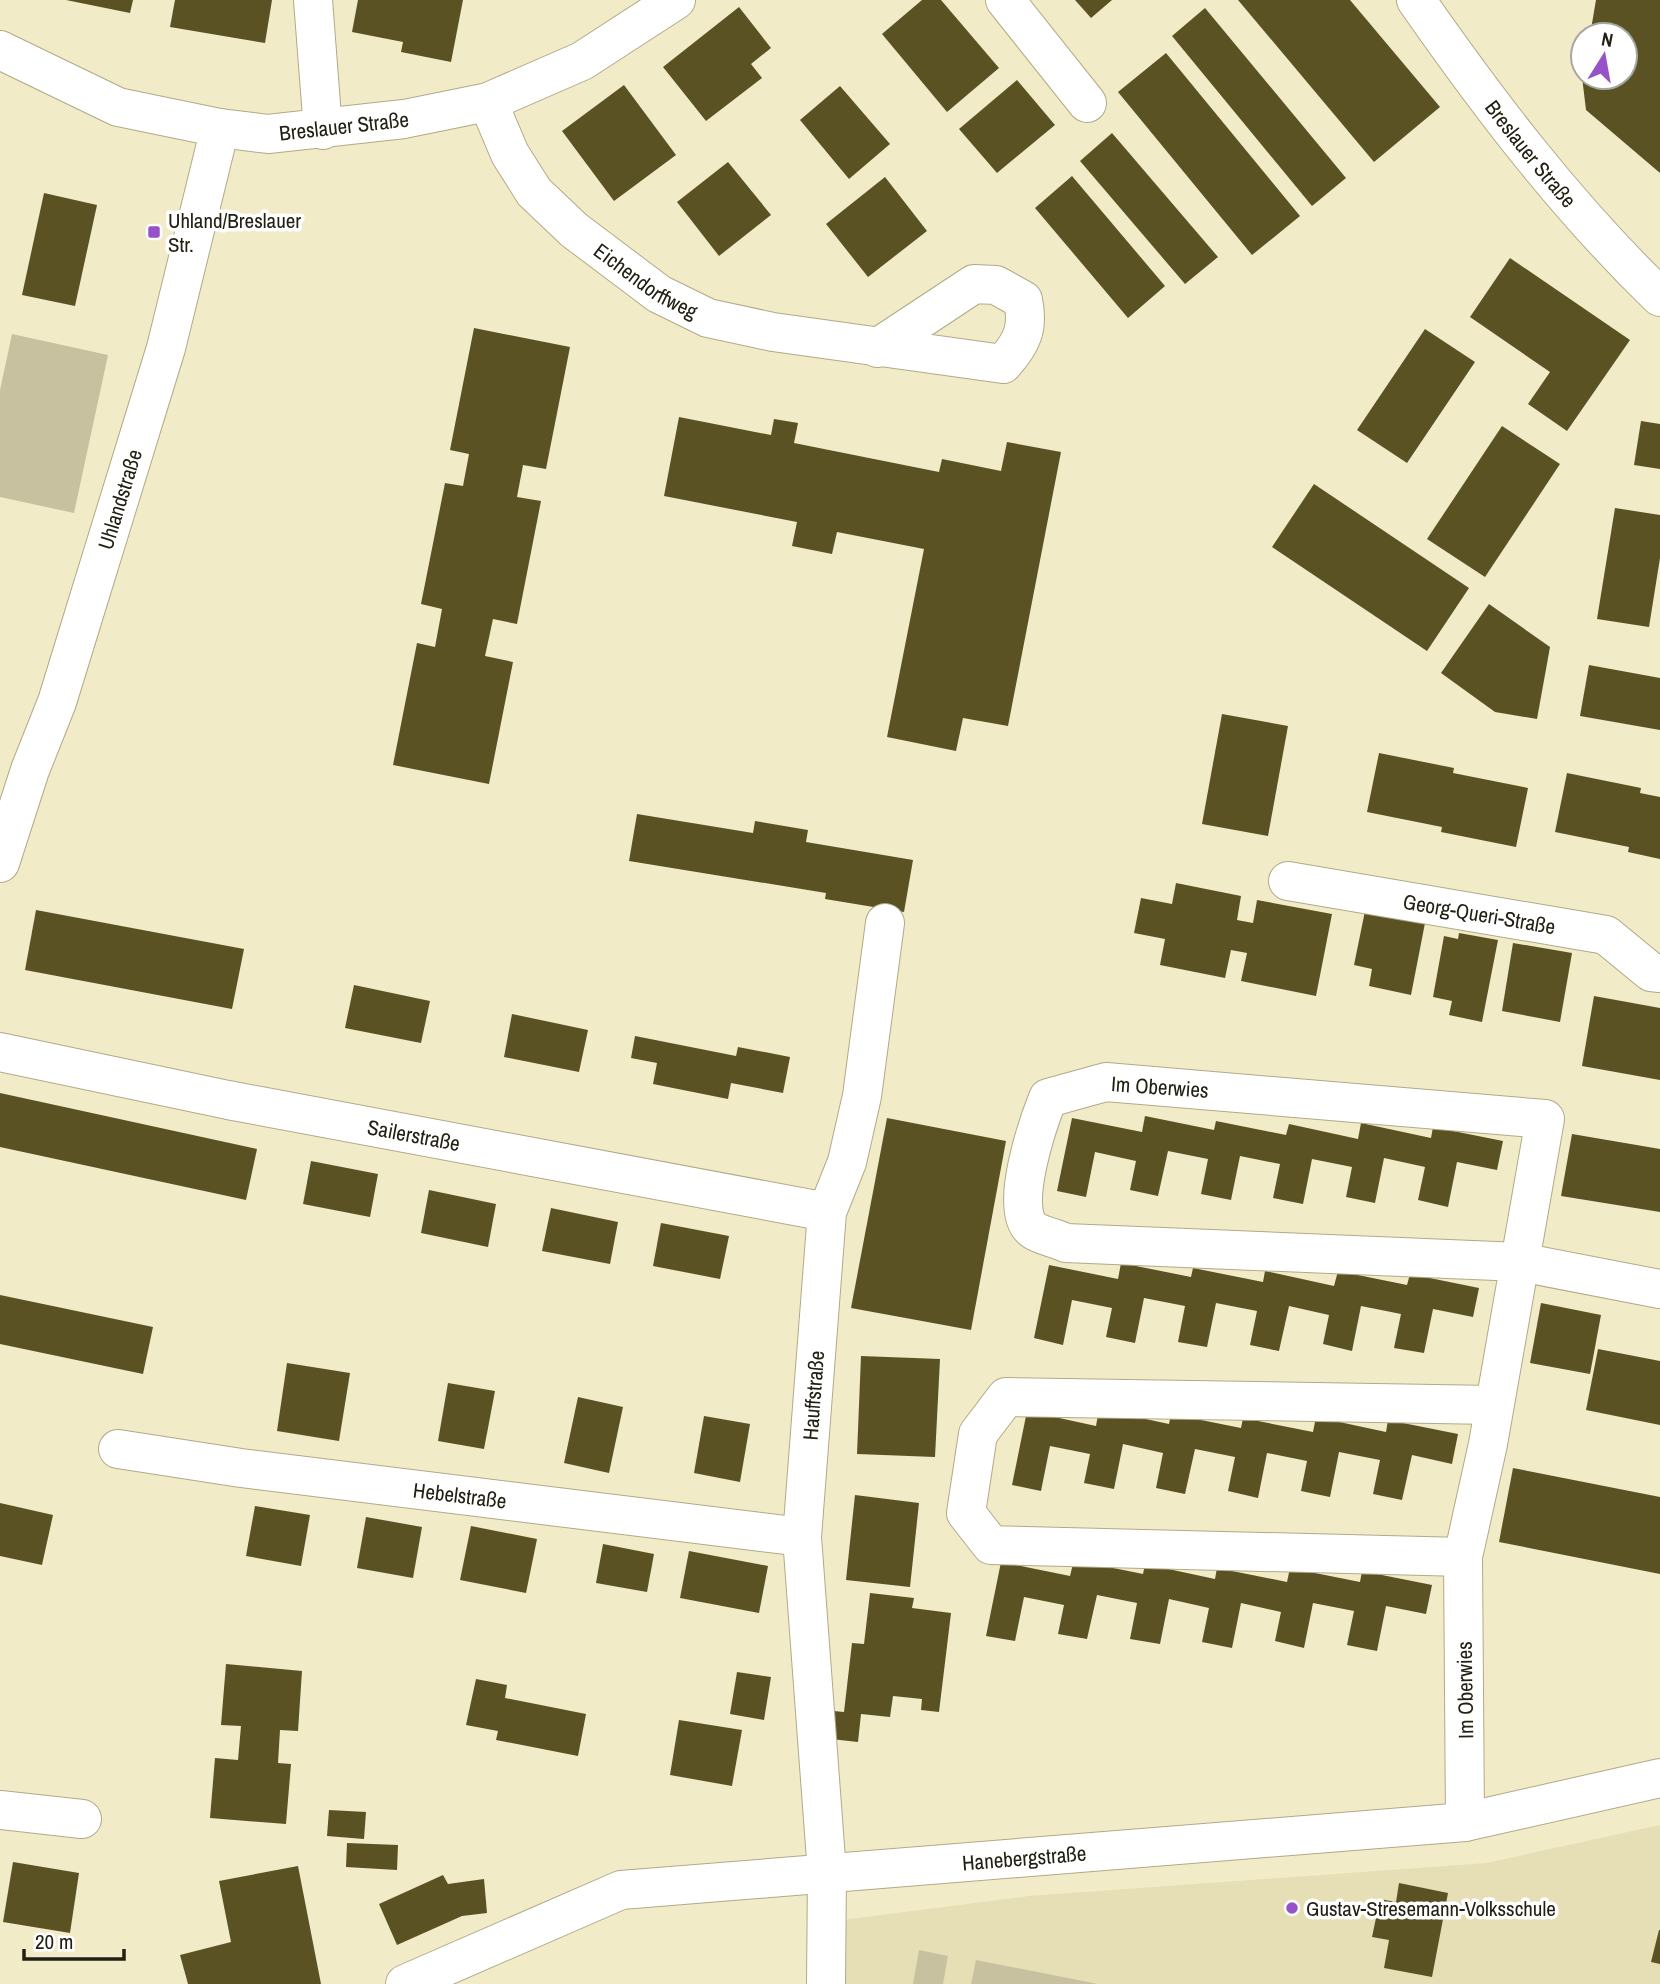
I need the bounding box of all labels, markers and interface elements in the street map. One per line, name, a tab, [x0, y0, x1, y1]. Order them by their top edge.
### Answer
north arrow	[1569, 21, 1639, 91]
text: N	[1599, 25, 1615, 53]
street label: Breslauer Straße	[1479, 94, 1583, 214]
street label: Breslauer Straße	[278, 104, 410, 147]
place label: Uhland/Breslauer Str.	[168, 206, 301, 259]
marker: Uhland/Breslauer Str.	[146, 224, 162, 240]
street label: Eichendorffweg	[588, 236, 703, 326]
street label: Uhlandstraße	[90, 446, 148, 553]
street label: Georg-Queri-Straße	[1401, 886, 1558, 941]
street label: Im Oberwies	[1110, 1069, 1210, 1105]
street label: Sailerstraße	[365, 1112, 463, 1158]
street label: Hauffstraße	[795, 1350, 831, 1441]
street label: Hebelstraße	[412, 1475, 508, 1515]
street label: Im Oberwies	[1450, 1641, 1480, 1739]
street label: Hanebergstraße	[961, 1838, 1087, 1877]
place label: Gustav-Stresemann-Volksschule	[1306, 1894, 1556, 1923]
marker: Gustav-Stresemann-Volksschule	[1284, 1900, 1300, 1916]
scale bar	[24, 1918, 124, 1962]
text: 20 m	[35, 1927, 73, 1956]

